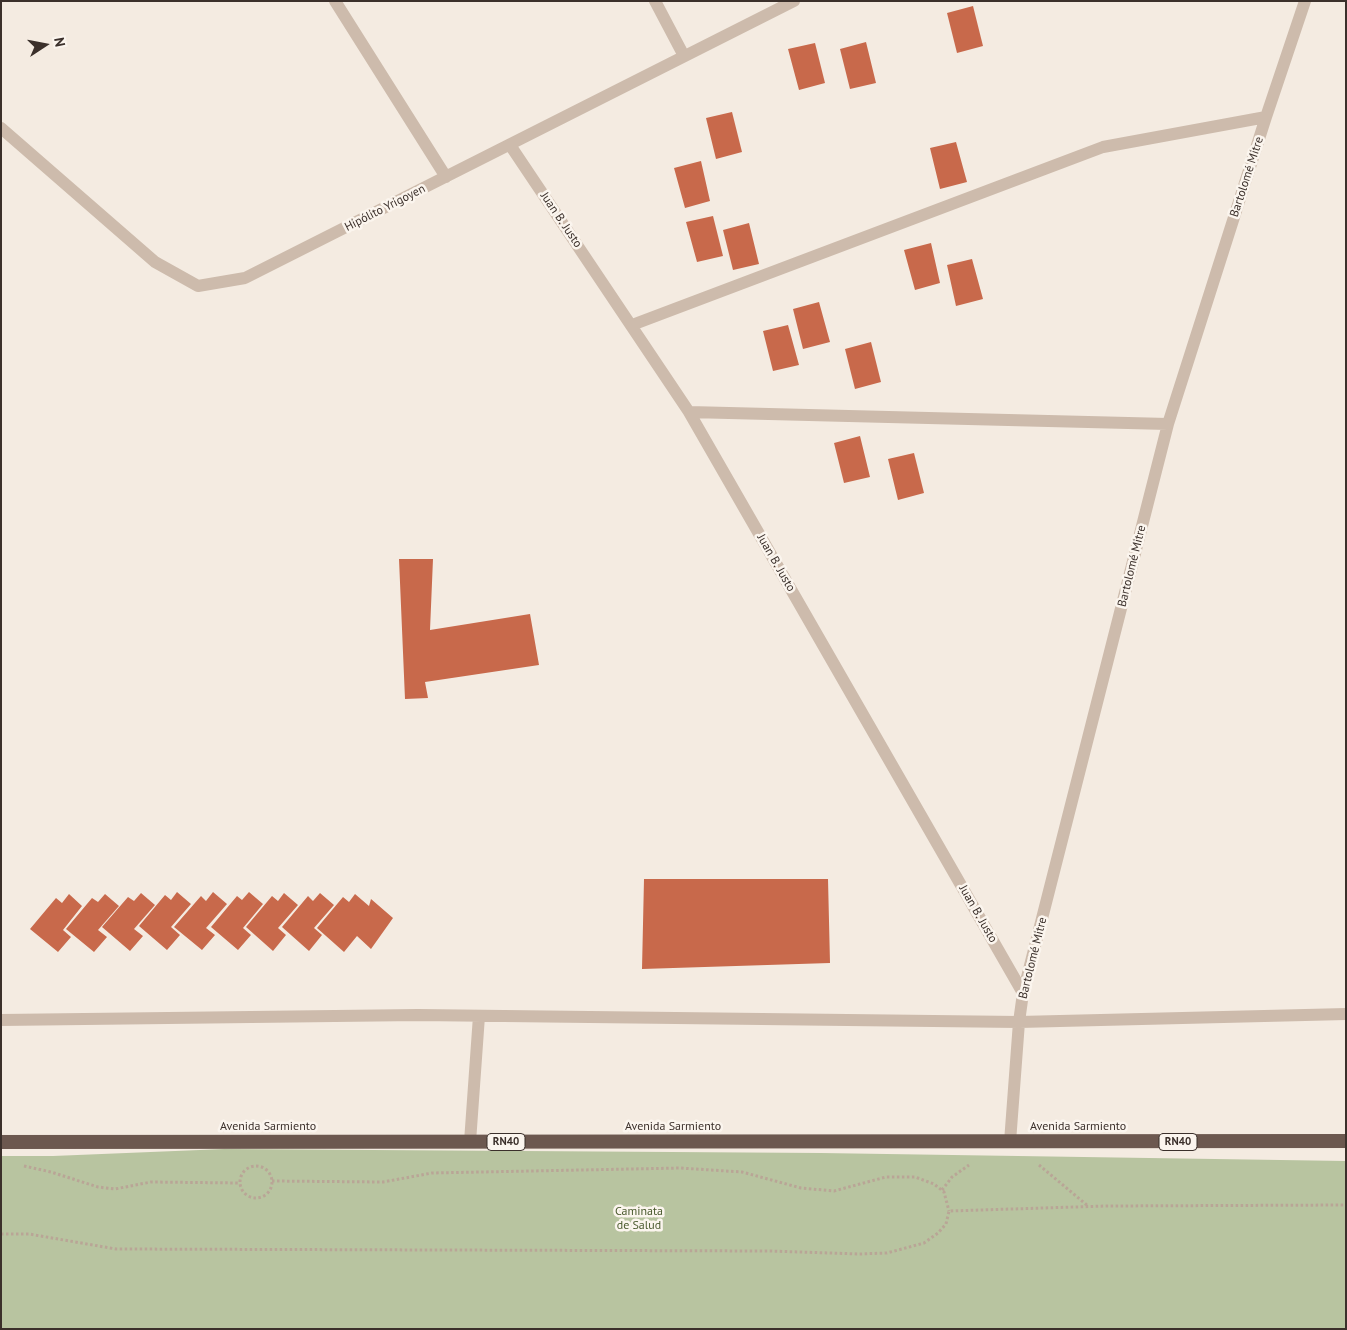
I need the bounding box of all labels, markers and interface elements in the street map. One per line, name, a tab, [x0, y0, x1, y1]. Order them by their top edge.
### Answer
north arrow	[20, 20, 70, 70]
text: N	[50, 36, 69, 48]
street label: Bartolomé Mitre	[1227, 135, 1267, 219]
street label: Hipólito Yrigoyen	[342, 182, 428, 234]
street label: Juan B. Justo	[537, 190, 585, 250]
street label: Bartolomé Mitre	[1115, 524, 1149, 608]
street label: Juan B. Justo	[754, 532, 798, 594]
street label: Juan B. Justo	[956, 883, 1000, 945]
street label: Bartolomé Mitre	[1016, 916, 1050, 1000]
street label: Avenida Sarmiento	[220, 1120, 316, 1134]
street label: Avenida Sarmiento	[625, 1120, 721, 1134]
street label: Avenida Sarmiento	[1030, 1120, 1126, 1134]
road number: RN40	[487, 1134, 525, 1150]
road number: RN40	[1159, 1134, 1197, 1150]
park label: Caminata de Salud	[615, 1205, 663, 1233]

